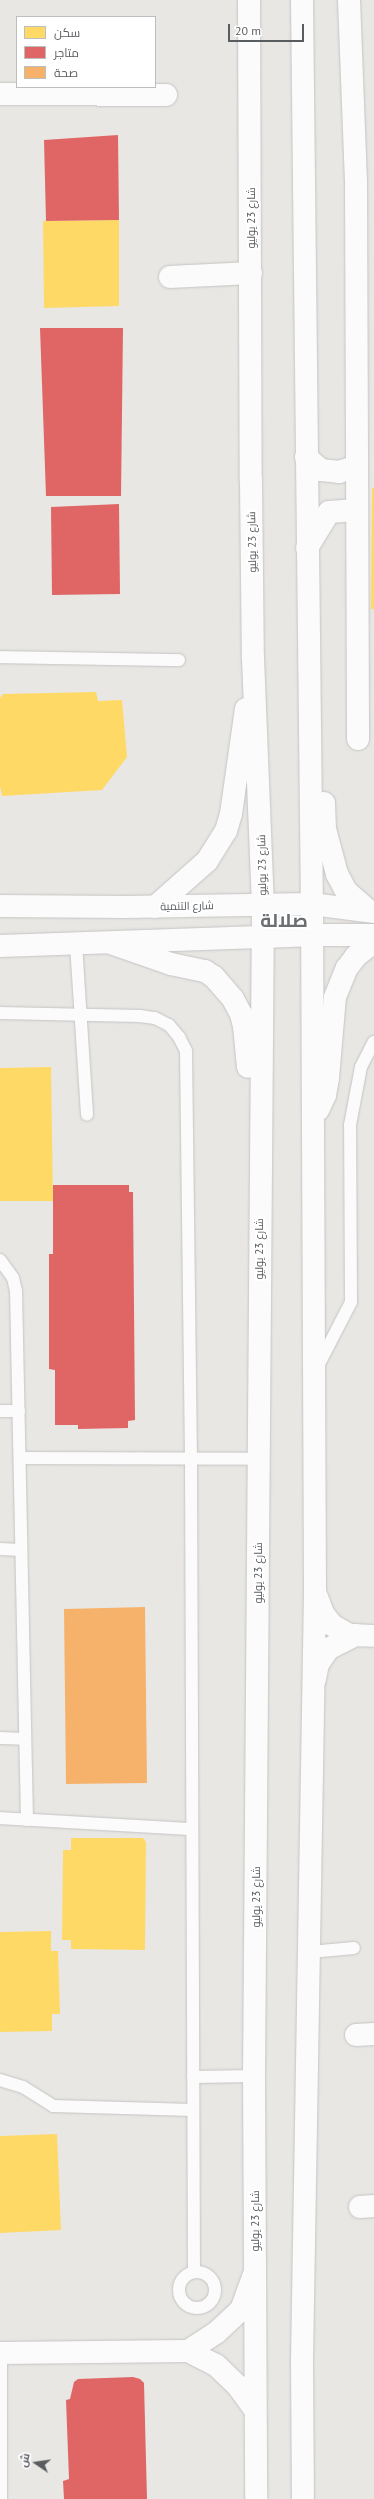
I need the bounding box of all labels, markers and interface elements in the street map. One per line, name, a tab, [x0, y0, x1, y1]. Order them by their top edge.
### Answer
legend	[16, 16, 156, 88]
scale bar	[230, 16, 306, 42]
text: 20 m	[235, 23, 261, 38]
text: سكن	[54, 25, 80, 40]
text: متاجر	[54, 45, 79, 60]
text: صحة	[54, 65, 78, 80]
street label: شارع 23 يوليو	[244, 187, 258, 249]
street label: شارع 23 يوليو	[245, 511, 259, 573]
street label: شارع 23 يوليو	[255, 834, 269, 896]
street label: شارع التنمية	[160, 899, 214, 913]
district label: صلالة	[260, 910, 308, 932]
street label: شارع 23 يوليو	[252, 1218, 266, 1280]
street label: شارع 23 يوليو	[251, 1542, 265, 1604]
street label: شارع 23 يوليو	[249, 1866, 263, 1928]
street label: شارع 23 يوليو	[248, 2190, 262, 2252]
north arrow	[16, 2443, 56, 2483]
text: ش	[16, 2452, 33, 2469]

